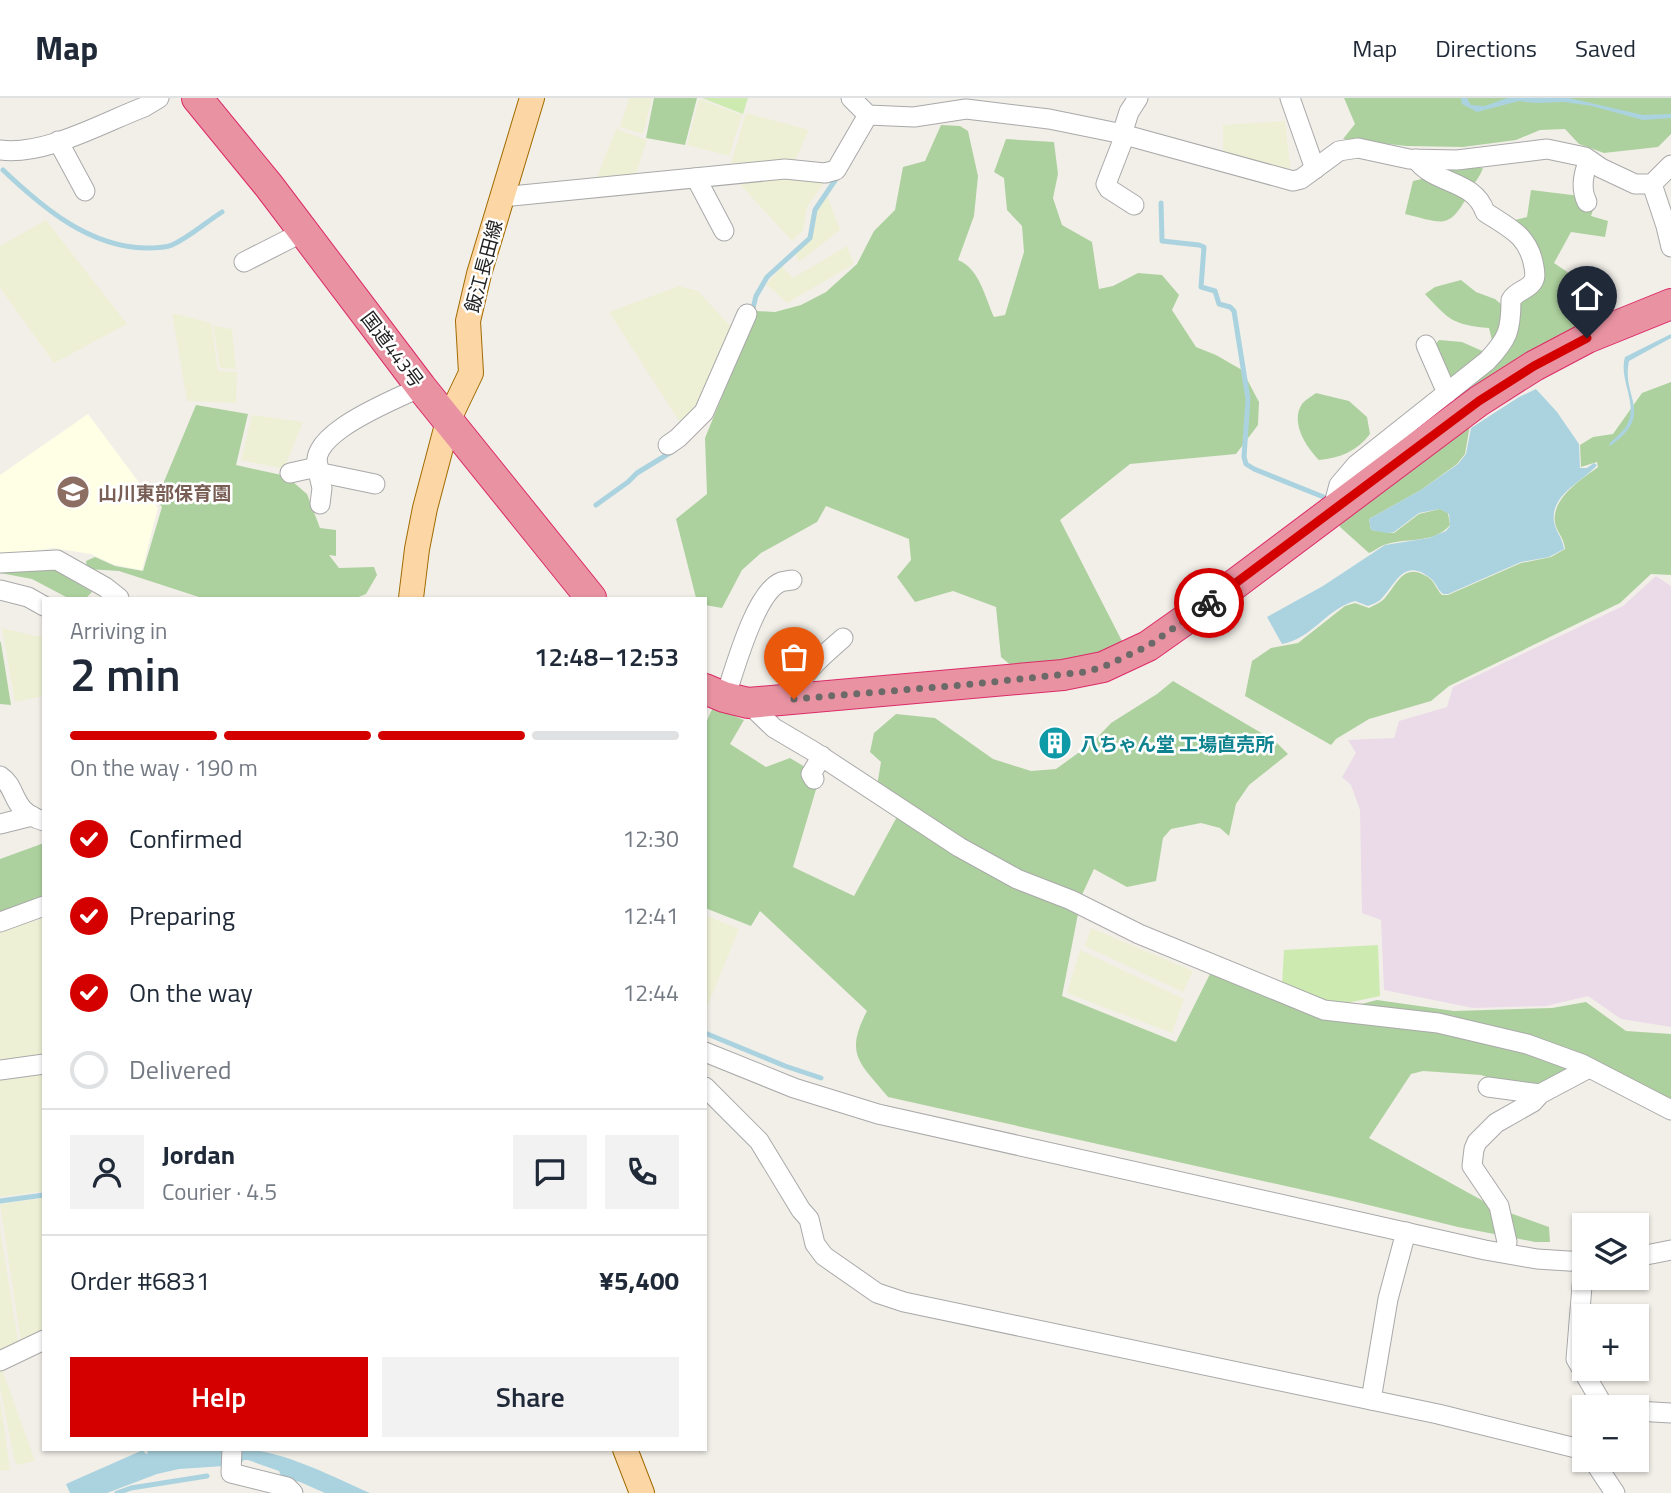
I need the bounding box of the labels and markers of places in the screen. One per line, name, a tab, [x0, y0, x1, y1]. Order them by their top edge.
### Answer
pin	[1557, 266, 1617, 338]
school or university icon: 山川東部保育園	[54, 473, 92, 511]
place label: 山川東部保育園	[98, 478, 231, 507]
pin	[764, 627, 824, 699]
building icon: 八ちゃん堂 工場直売所	[1036, 724, 1074, 762]
place label: 八ちゃん堂 工場直売所	[1080, 729, 1274, 758]

